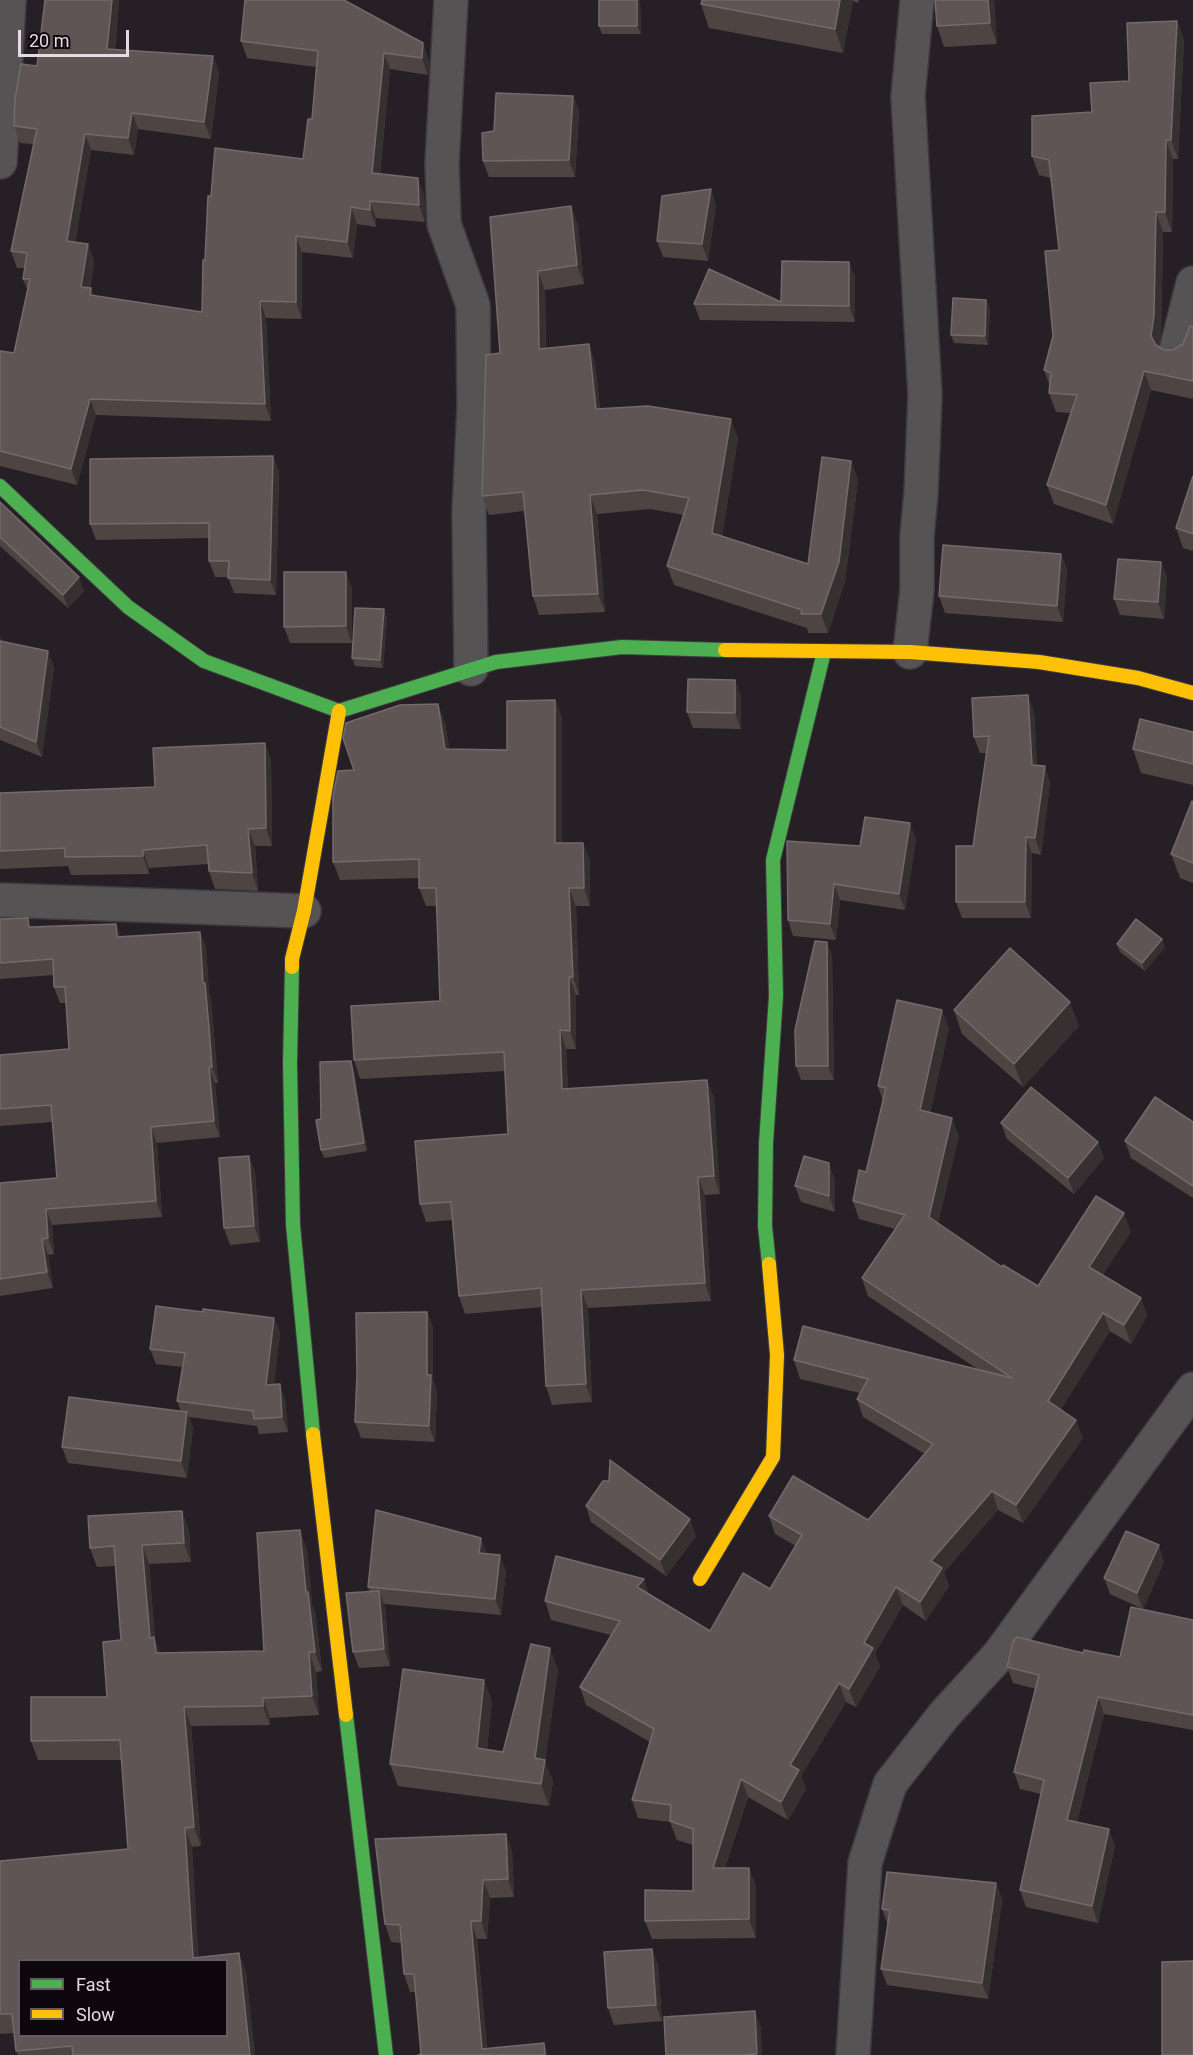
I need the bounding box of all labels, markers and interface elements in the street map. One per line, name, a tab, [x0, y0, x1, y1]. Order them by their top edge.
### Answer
scale bar	[21, 18, 132, 56]
text: 20 m	[29, 30, 69, 51]
legend	[18, 1959, 228, 2037]
text: Fast	[76, 1974, 111, 1995]
text: Slow	[76, 2004, 115, 2025]

